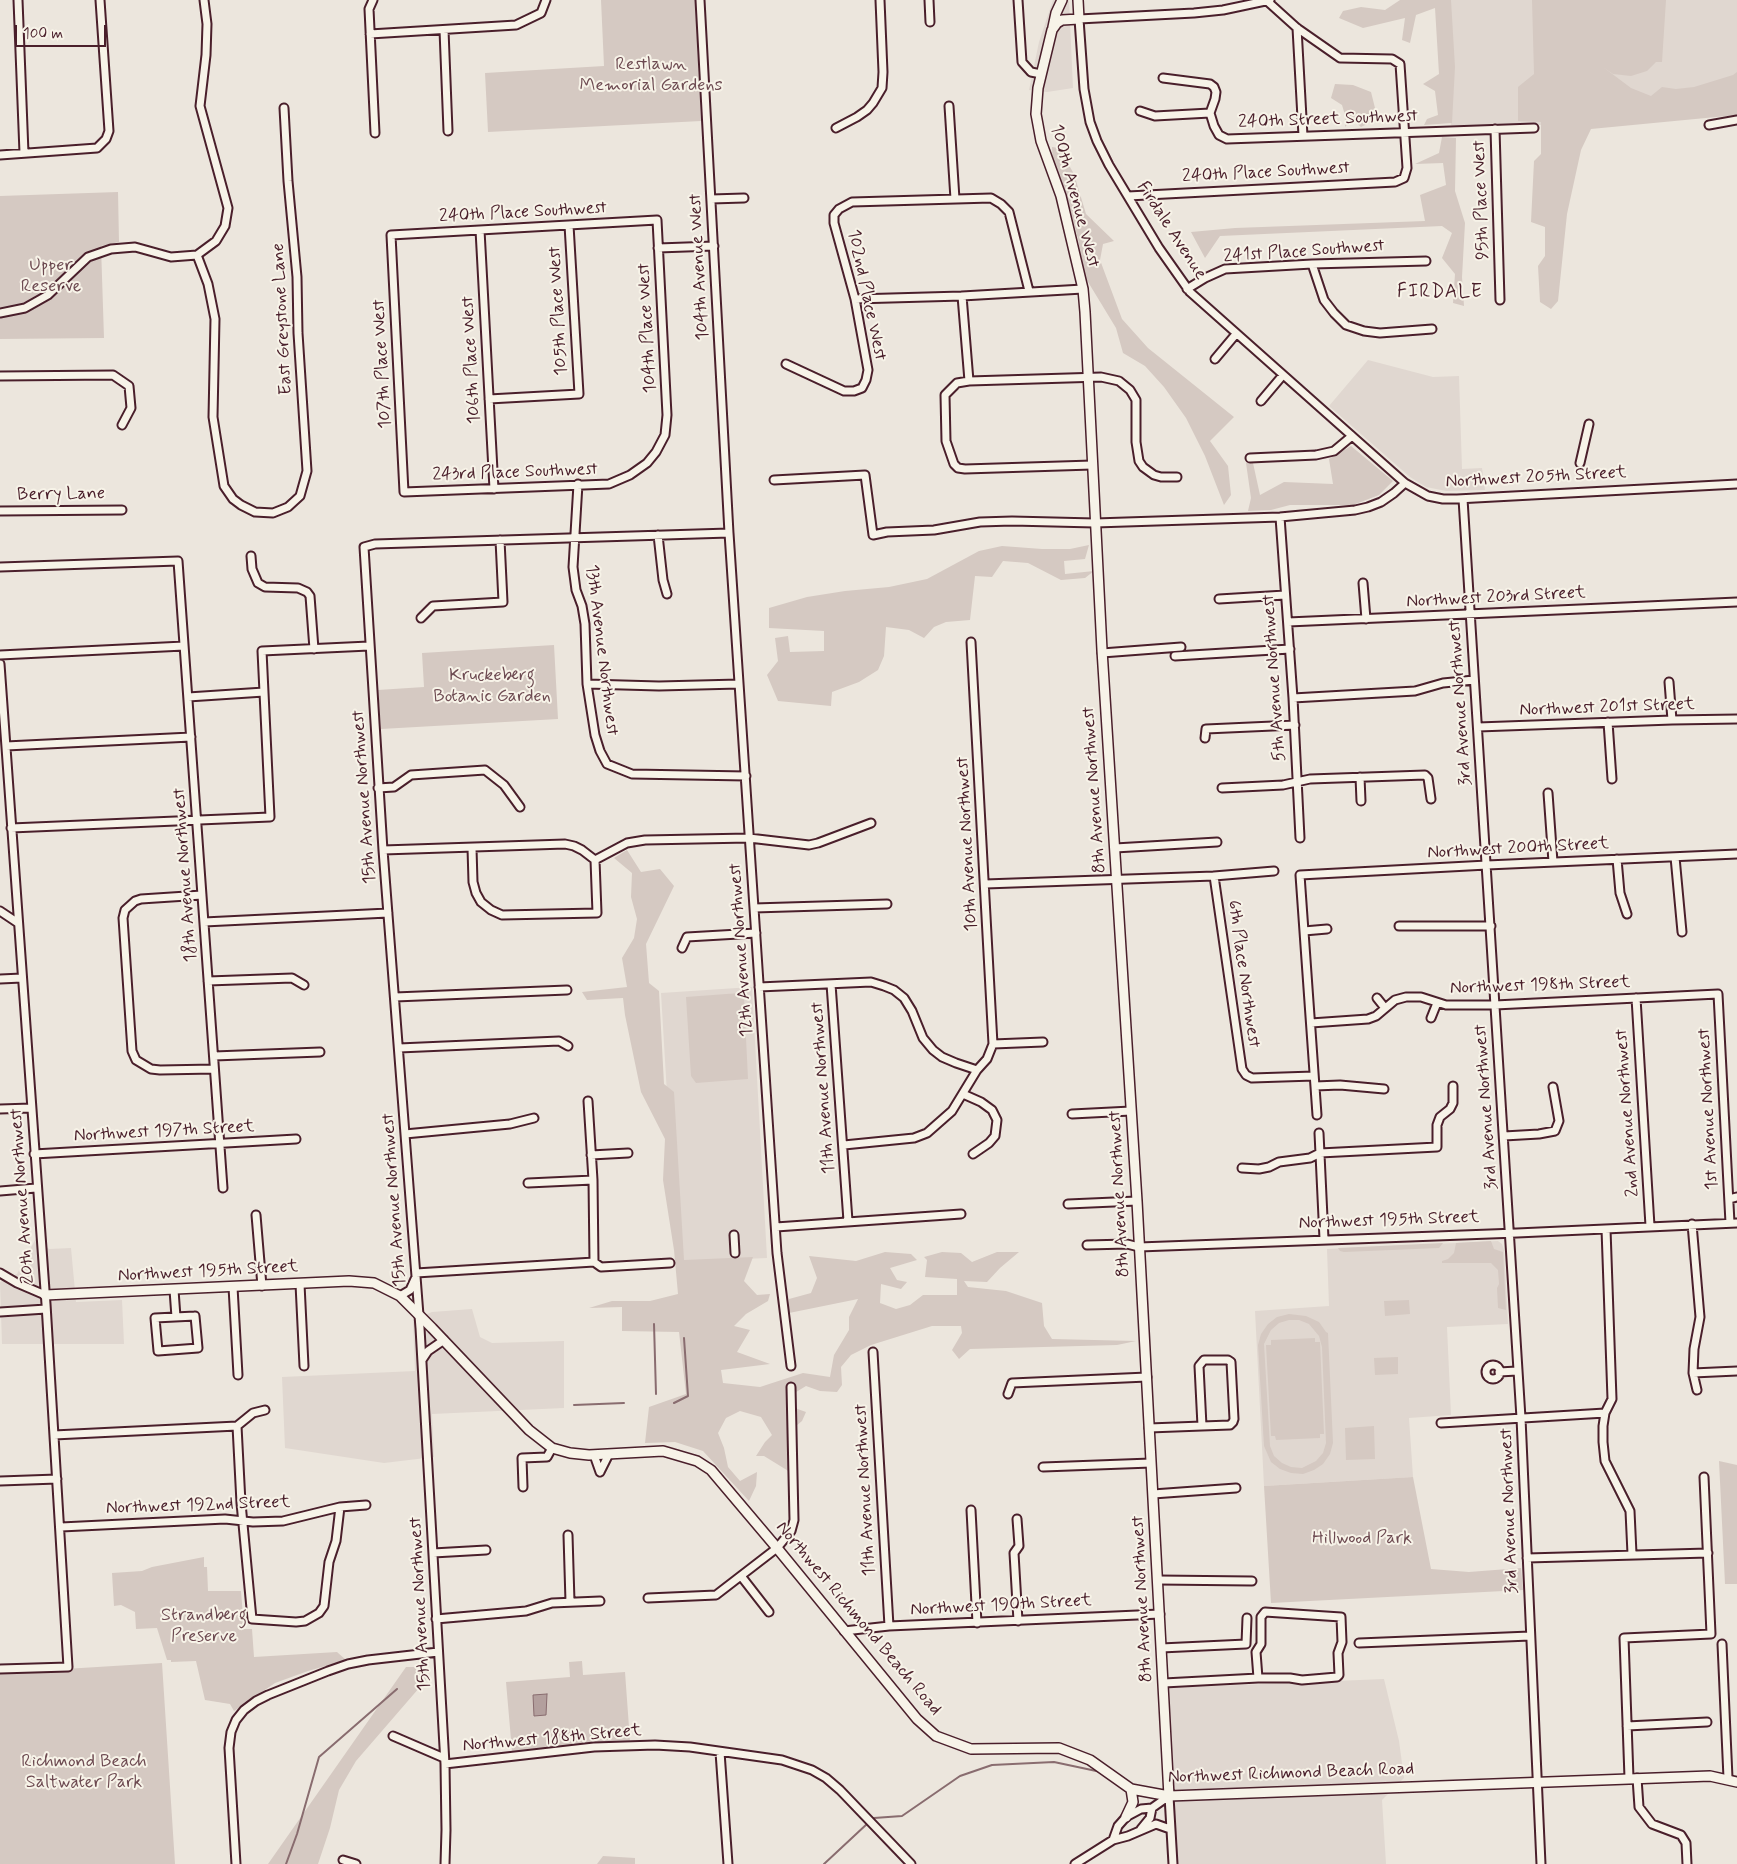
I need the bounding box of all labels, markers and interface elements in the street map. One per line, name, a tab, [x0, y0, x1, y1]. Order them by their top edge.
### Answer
scale bar	[18, 15, 109, 47]
text: 100 m	[23, 24, 63, 44]
park label: Restlawn Memorial Gardens	[579, 54, 723, 96]
street label: 240th Street Southwest	[1238, 106, 1418, 134]
street label: 100th Avenue West	[1044, 122, 1104, 270]
street label: 95th Place West	[1469, 140, 1495, 260]
street label: 240th Place Southwest	[1182, 158, 1350, 188]
street label: Firdale Avenue	[1131, 178, 1211, 284]
street label: 104th Avenue West	[685, 193, 715, 341]
street label: 240th Place Southwest	[439, 198, 607, 228]
street label: 102nd Place West	[842, 227, 890, 363]
street label: 241st Place Southwest	[1223, 236, 1385, 268]
street label: East Greystone Lane	[268, 242, 298, 396]
street label: 105th Place West	[545, 246, 573, 376]
park label: Upper Reserve	[21, 255, 81, 298]
street label: 104th Place West	[634, 262, 662, 394]
district label: FIRDALE	[1396, 282, 1484, 304]
street label: 106th Place West	[458, 295, 486, 425]
street label: 107th Place West	[369, 299, 397, 429]
street label: 243rd Place Southwest	[432, 459, 598, 487]
street label: Northwest 205th Street	[1445, 462, 1627, 494]
street label: Berry Lane	[17, 483, 105, 507]
street label: 13th Avenue Northwest	[580, 563, 622, 737]
street label: Northwest 203rd Street	[1406, 583, 1586, 613]
street label: 5th Avenue Northwest	[1258, 594, 1292, 762]
street label: 3rd Avenue Northwest	[1444, 619, 1478, 787]
park label: Kruckeberg Botanic Garden	[433, 665, 551, 708]
street label: Northwest 201st Street	[1519, 694, 1695, 722]
street label: 8th Avenue Northwest	[1078, 706, 1112, 874]
street label: 15th Avenue Northwest	[348, 709, 382, 885]
street label: 10th Avenue Northwest	[953, 756, 983, 932]
street label: 18th Avenue Northwest	[169, 787, 203, 963]
street label: Northwest 200th Street	[1427, 833, 1609, 865]
street label: 12th Avenue Northwest	[725, 862, 759, 1038]
street label: 6th Place Northwest	[1222, 899, 1264, 1049]
street label: Northwest 198th Street	[1449, 972, 1631, 1000]
street label: 11th Avenue Northwest	[807, 1001, 841, 1175]
street label: 3rd Avenue Northwest	[1470, 1023, 1504, 1191]
street label: 1st Avenue Northwest	[1694, 1027, 1724, 1191]
street label: 2nd Avenue Northwest	[1611, 1028, 1645, 1198]
street label: 20th Avenue Northwest	[6, 1108, 40, 1284]
street label: 8th Avenue Northwest	[1105, 1110, 1135, 1278]
street label: 15th Avenue Northwest	[378, 1112, 412, 1288]
street label: Northwest 197th Street	[73, 1116, 255, 1148]
street label: Northwest 195th Street	[1298, 1207, 1480, 1235]
street label: Northwest 195th Street	[117, 1256, 299, 1288]
street label: 11th Avenue Northwest	[851, 1403, 881, 1577]
street label: 3rd Avenue Northwest	[1496, 1428, 1524, 1594]
street label: Northwest 192nd Street	[105, 1492, 291, 1520]
street label: 8th Avenue Northwest	[1128, 1515, 1158, 1683]
street label: 15th Avenue Northwest	[406, 1516, 436, 1692]
street label: Northwest Richmond Beach Road	[770, 1518, 946, 1720]
park label: Hillwood Park	[1312, 1528, 1412, 1550]
street label: Northwest 190th Street	[910, 1590, 1092, 1622]
park label: Strandberg Preserve	[161, 1605, 247, 1648]
street label: Northwest 188th Street	[462, 1720, 642, 1758]
park label: Richmond Beach Saltwater Park	[21, 1751, 147, 1794]
street label: Northwest Richmond Beach Road	[1167, 1759, 1415, 1789]

